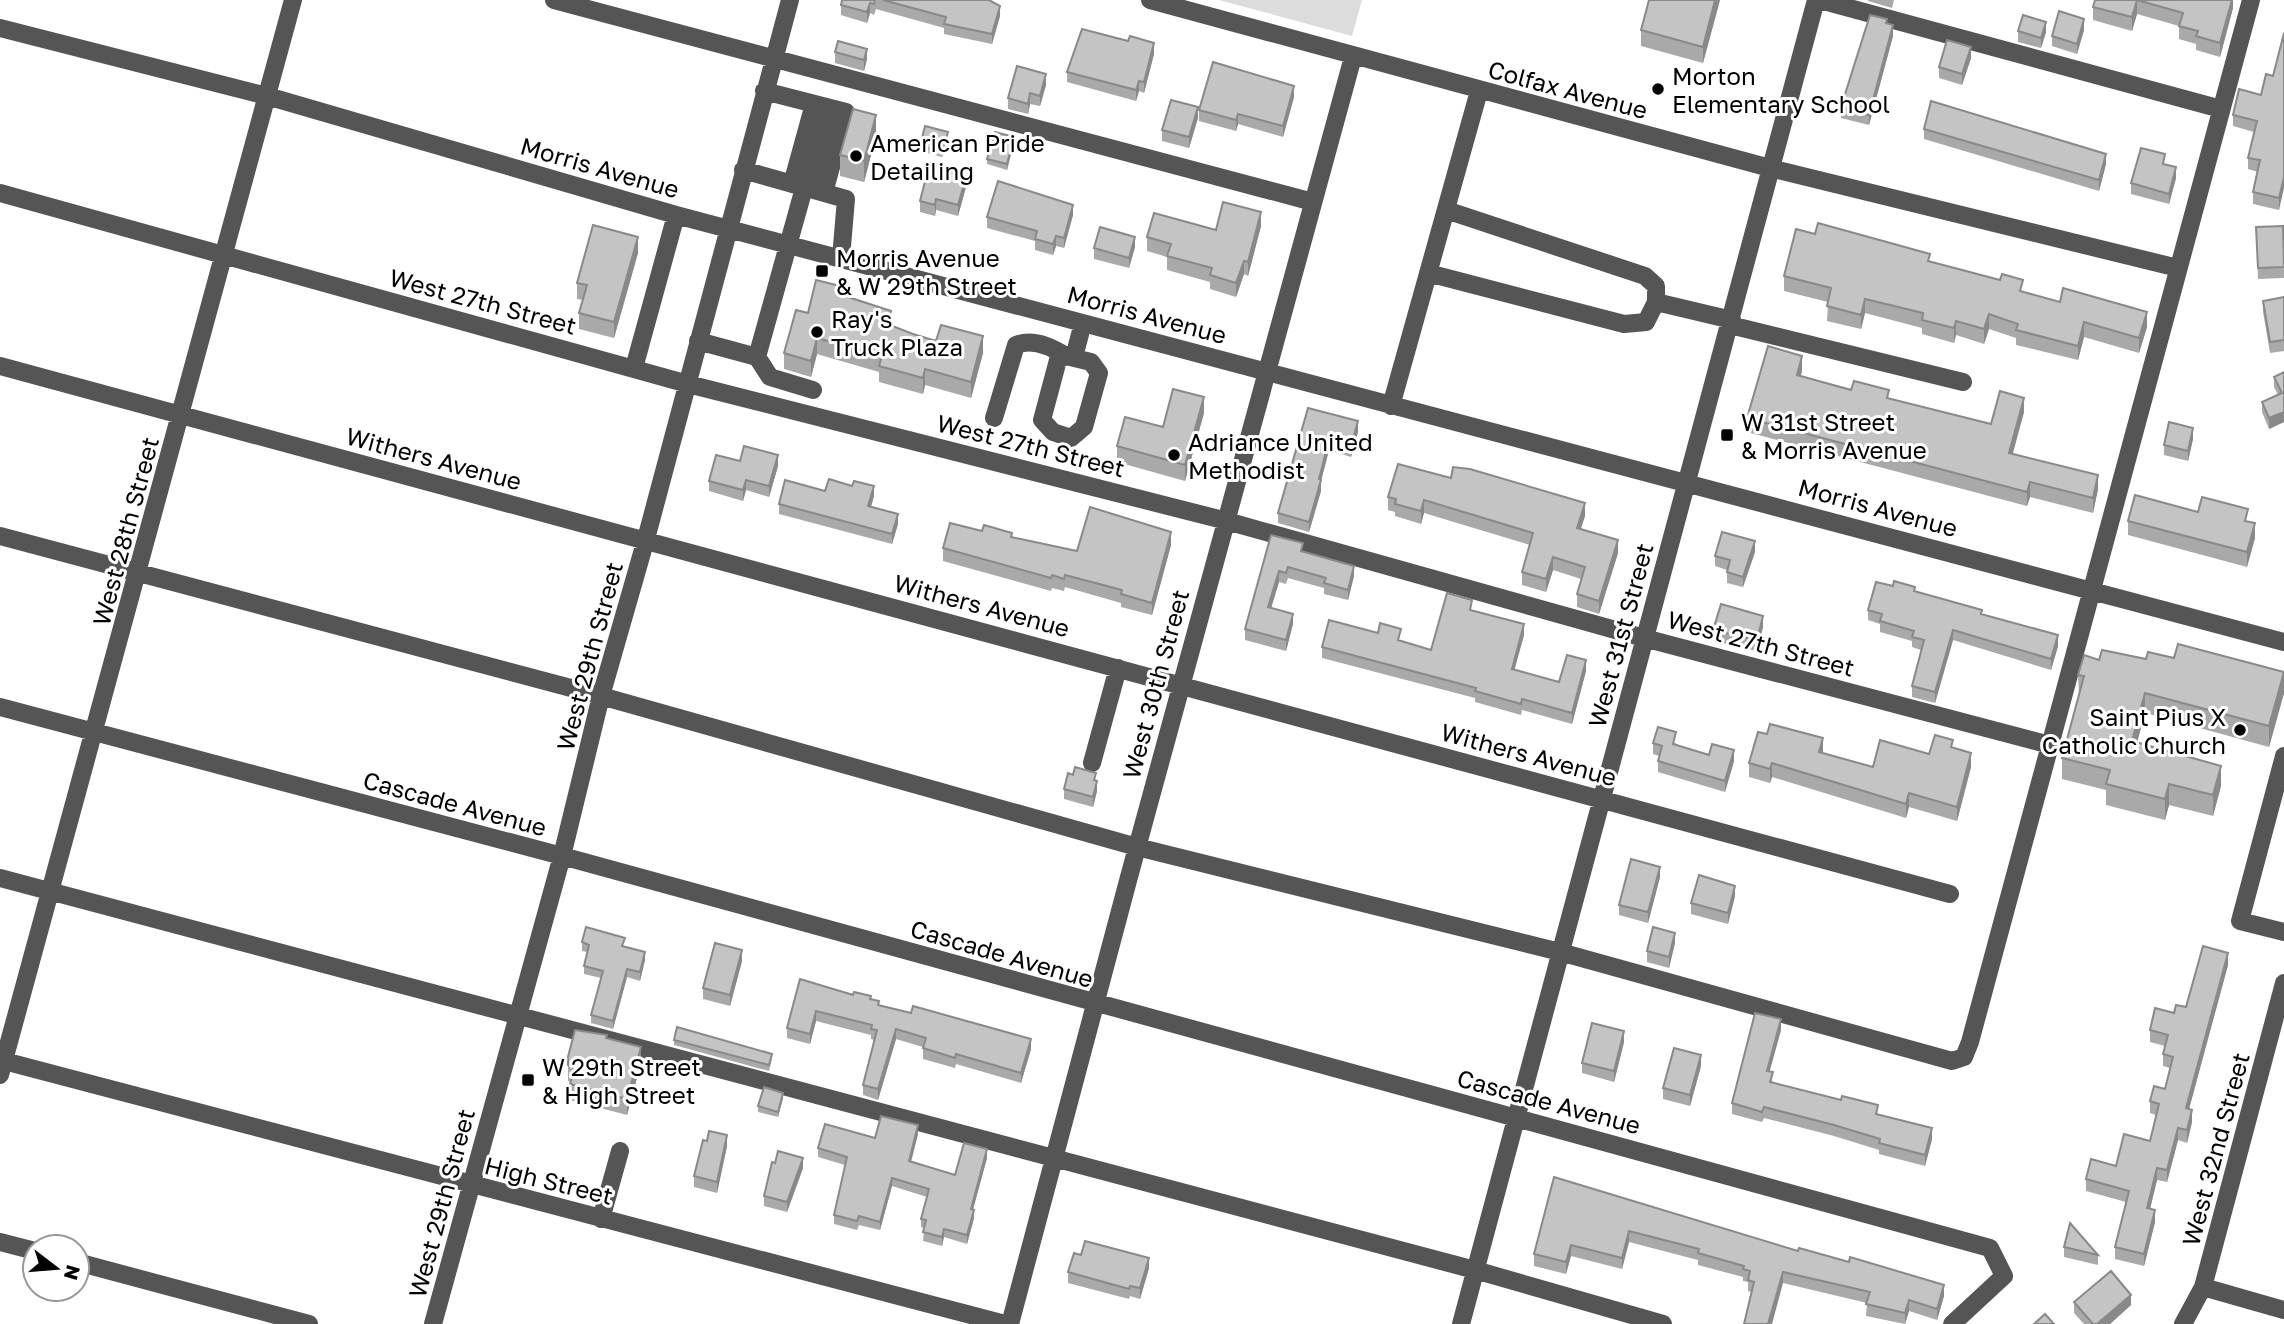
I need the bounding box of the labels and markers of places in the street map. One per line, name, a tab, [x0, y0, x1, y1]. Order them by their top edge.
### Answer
place label: Morton Elementary School	[1672, 61, 1890, 118]
marker: Morton Elementary School	[1650, 81, 1666, 97]
place label: American Pride Detailing	[870, 128, 1045, 185]
marker: American Pride Detailing	[848, 148, 864, 164]
place label: Morris Avenue & W 29th Street	[836, 243, 1017, 300]
marker: Morris Avenue & W 29th Street	[814, 263, 830, 279]
place label: Ray's Truck Plaza	[831, 304, 963, 361]
marker: Ray's Truck Plaza	[809, 324, 825, 340]
place label: W 31st Street & Morris Avenue	[1741, 407, 1927, 464]
place label: Adriance United Methodist	[1188, 427, 1373, 484]
marker: W 31st Street & Morris Avenue	[1719, 427, 1735, 443]
marker: Adriance United Methodist	[1166, 447, 1182, 463]
place label: Saint Pius X Catholic Church	[2042, 702, 2226, 759]
marker: Saint Pius X Catholic Church	[2232, 722, 2248, 738]
place label: W 29th Street & High Street	[542, 1052, 701, 1109]
marker: W 29th Street & High Street	[520, 1072, 536, 1088]

